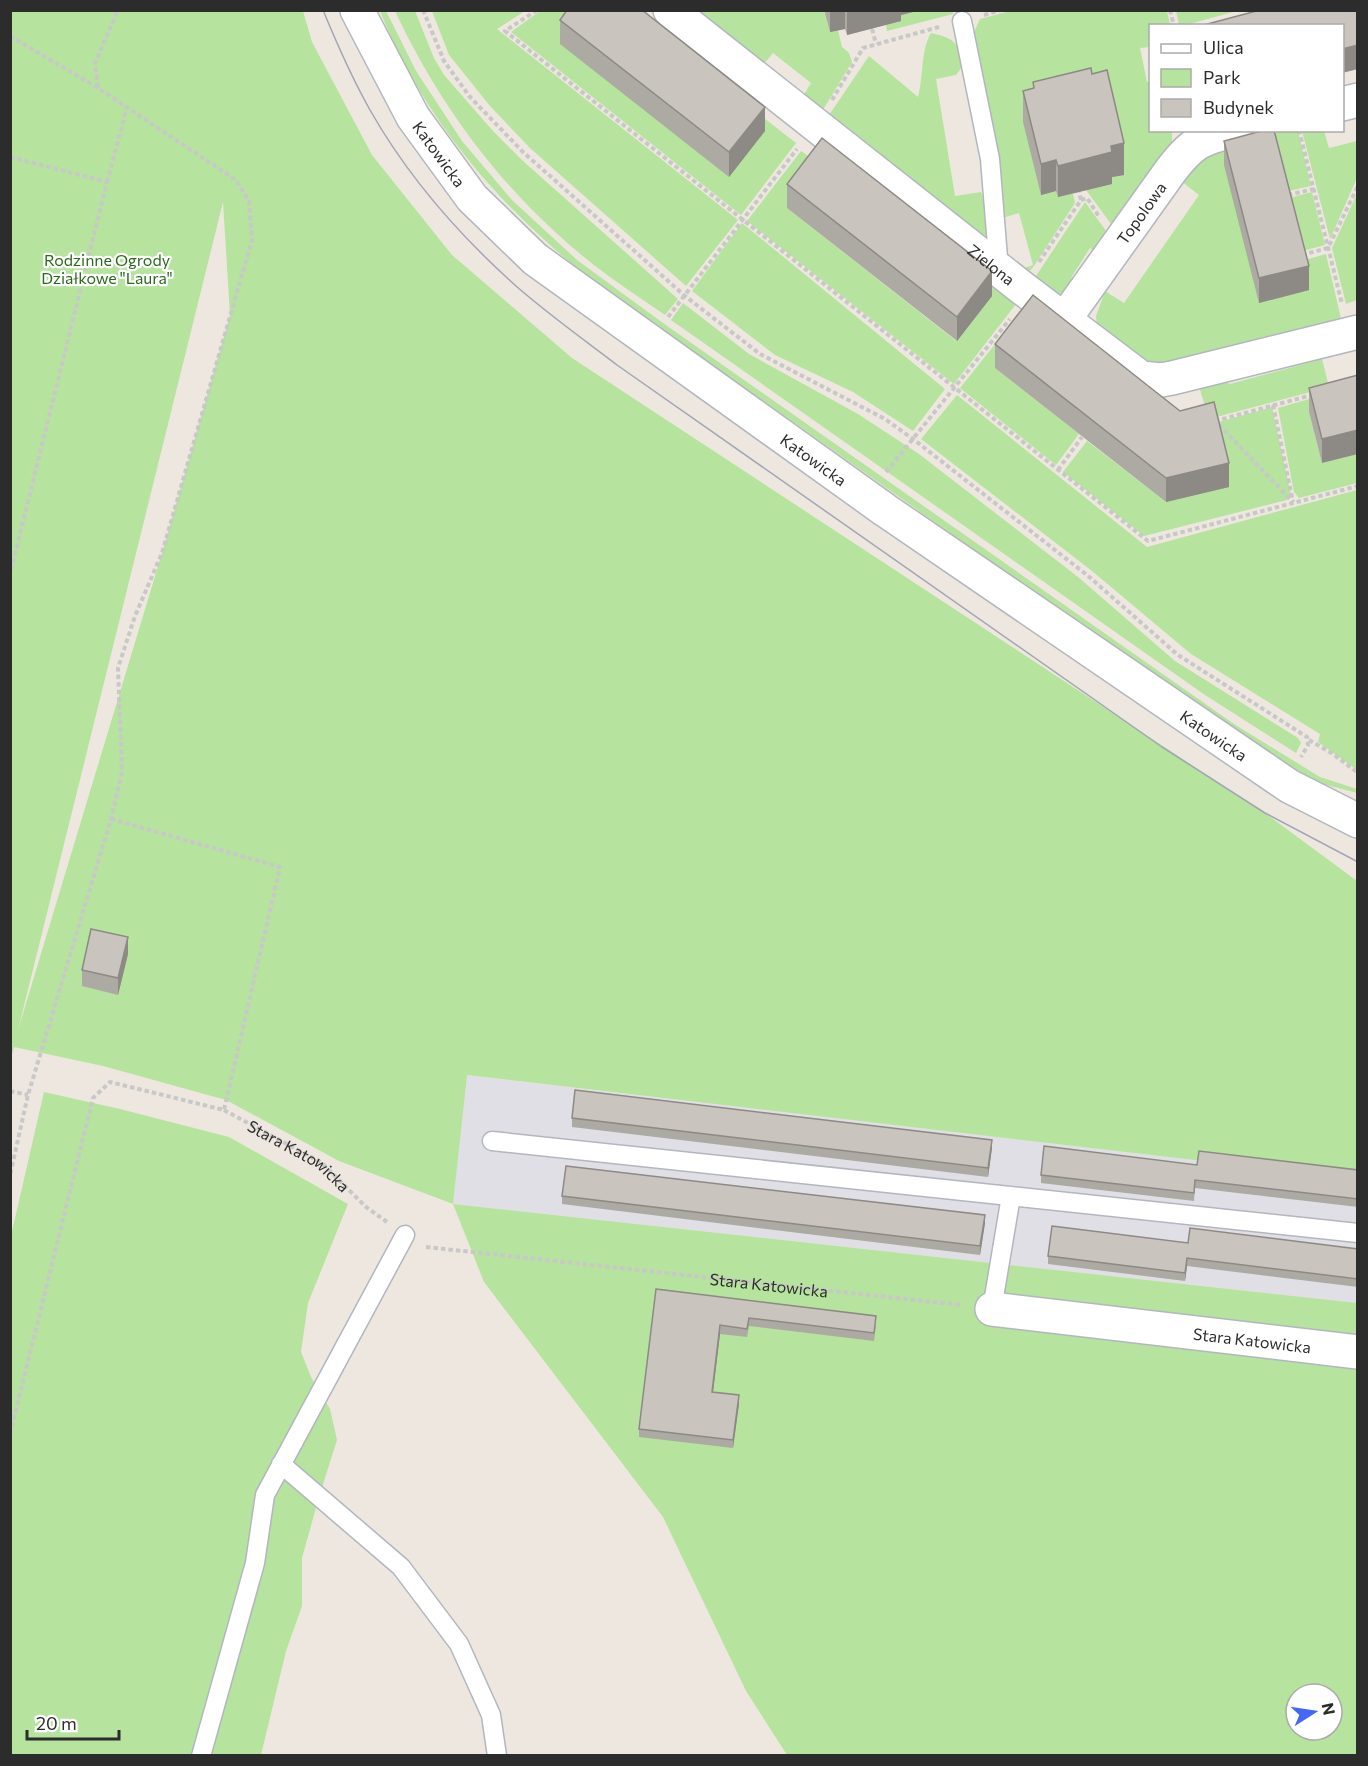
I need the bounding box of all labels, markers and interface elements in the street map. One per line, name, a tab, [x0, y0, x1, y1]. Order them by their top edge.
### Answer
legend	[1149, 24, 1344, 132]
text: Ulica	[1203, 36, 1244, 58]
text: Park	[1203, 66, 1241, 88]
text: Budynek	[1203, 96, 1274, 118]
street label: Katowicka	[409, 117, 470, 190]
street label: Topolowa	[1112, 178, 1169, 247]
street label: Zielona	[965, 240, 1019, 288]
park label: Rodzinne Ogrody Działkowe "Laura"	[41, 250, 173, 287]
street label: Katowicka	[777, 429, 851, 489]
street label: Katowicka	[1177, 705, 1251, 764]
street label: Stara Katowicka	[245, 1115, 354, 1195]
street label: Stara Katowicka	[709, 1268, 829, 1300]
street label: Stara Katowicka	[1192, 1323, 1312, 1356]
north arrow	[1284, 1682, 1344, 1742]
text: N	[1319, 1701, 1340, 1717]
scale bar	[27, 1703, 118, 1741]
text: 20 m	[36, 1712, 77, 1734]

